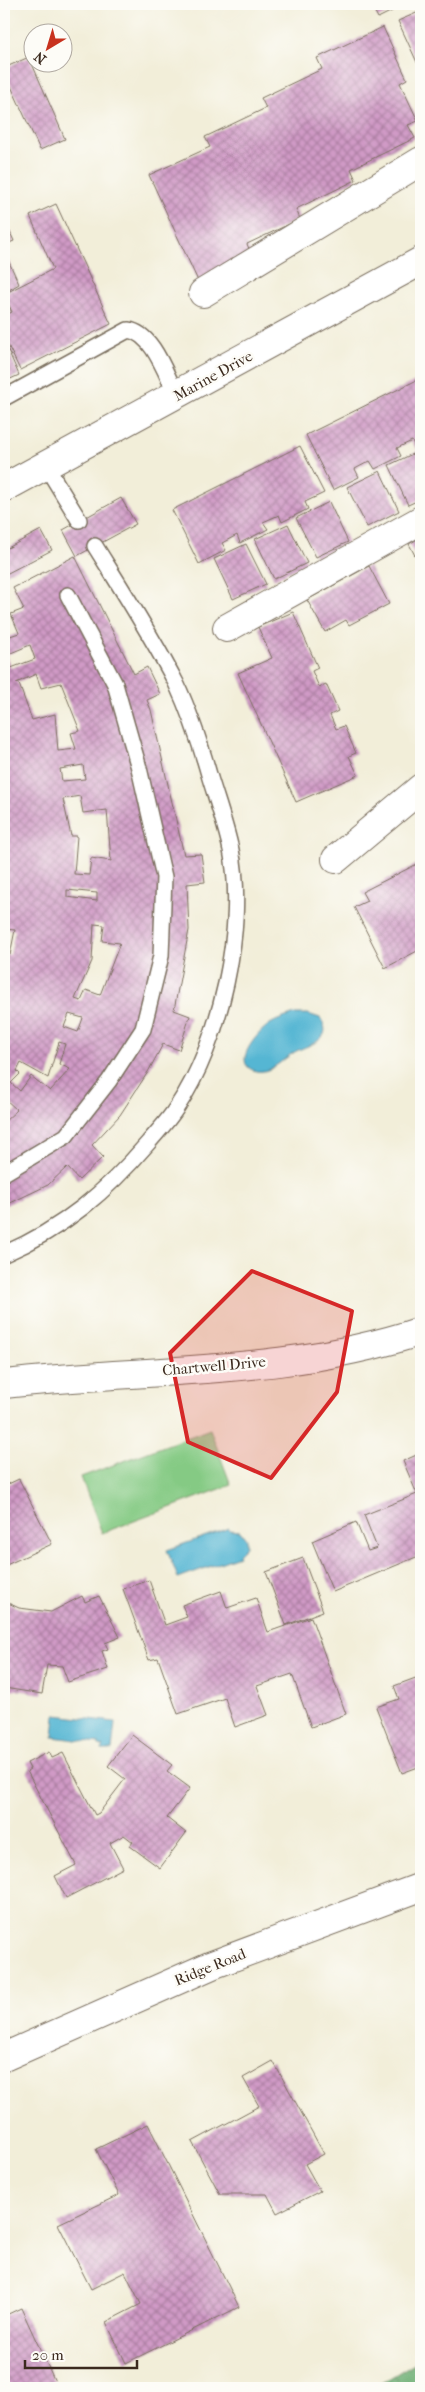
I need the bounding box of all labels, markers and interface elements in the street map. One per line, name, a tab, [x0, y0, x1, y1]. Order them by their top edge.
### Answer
north arrow	[22, 22, 72, 72]
text: N	[31, 48, 50, 68]
street label: Marine Drive	[170, 347, 256, 405]
street label: Chartwell Drive	[162, 1352, 267, 1379]
street label: Ridge Road	[172, 1944, 249, 1989]
scale bar	[25, 2337, 138, 2369]
text: 20 m	[32, 2346, 64, 2364]

